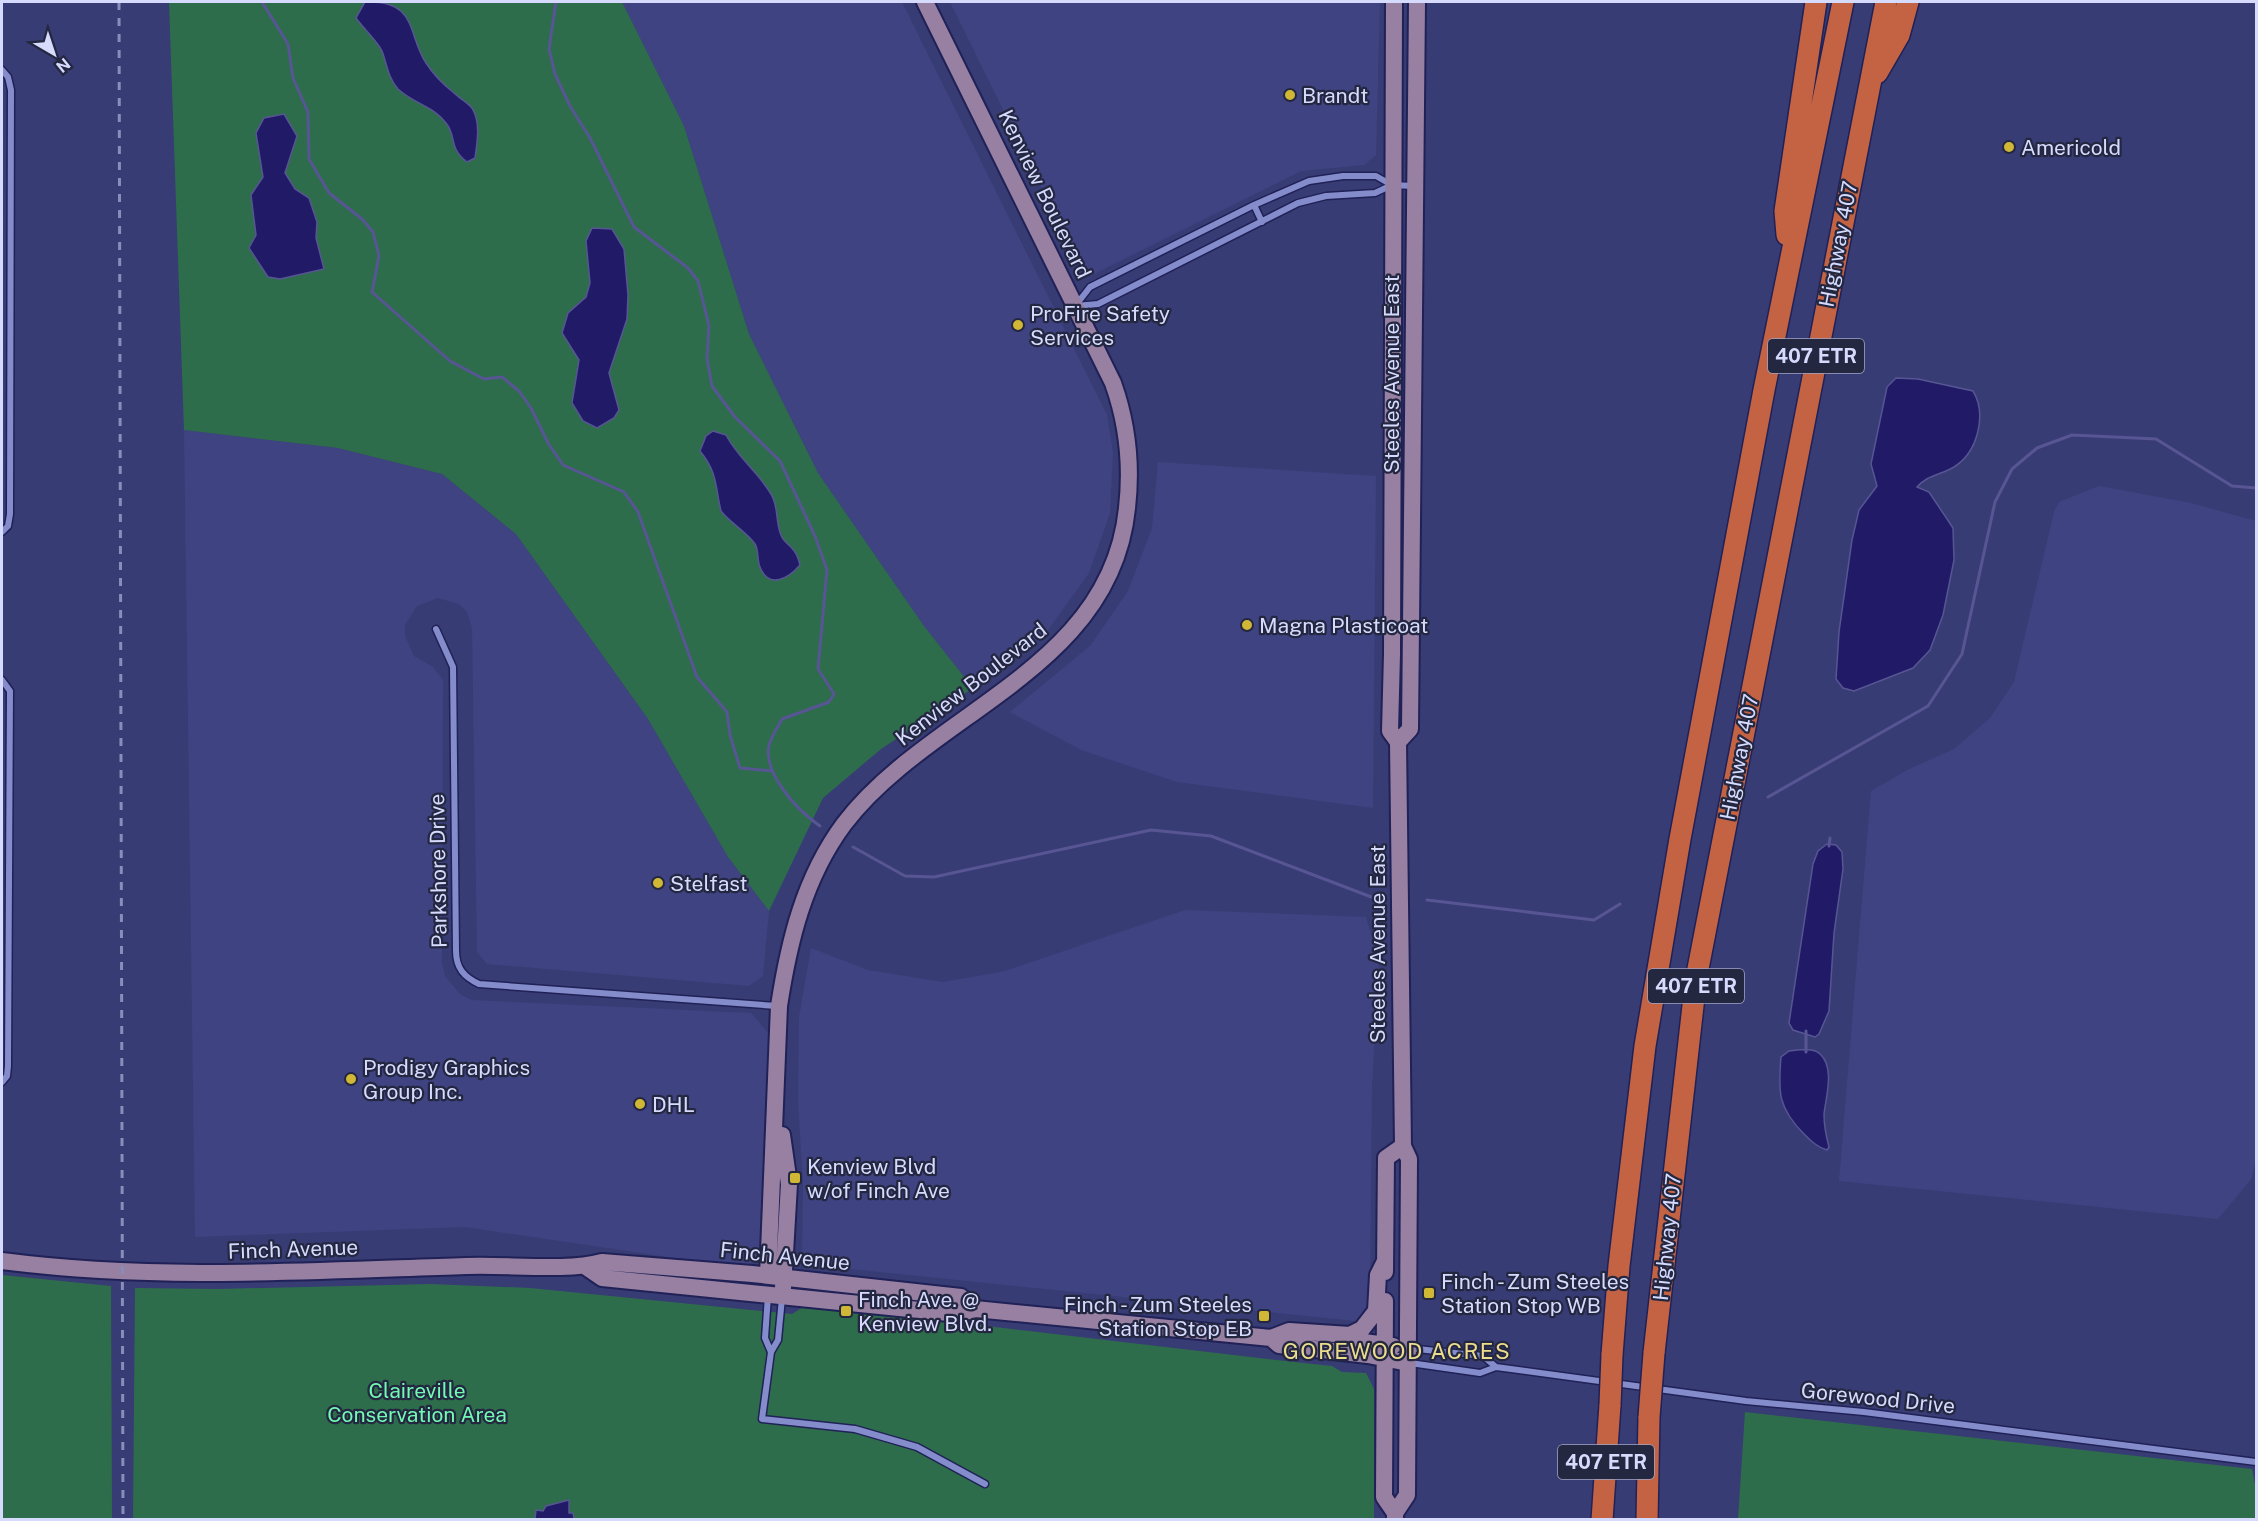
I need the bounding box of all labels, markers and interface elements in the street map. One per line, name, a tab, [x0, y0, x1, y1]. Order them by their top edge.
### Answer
north arrow	[24, 24, 84, 84]
text: N	[52, 54, 74, 77]
place label: Brandt	[1302, 83, 1368, 108]
marker: Brandt	[1283, 88, 1297, 102]
street label: Kenview Boulevard	[993, 106, 1097, 282]
place label: Americold	[2021, 135, 2121, 160]
marker: Americold	[2002, 140, 2016, 154]
street label: Highway 407	[1814, 179, 1862, 309]
street label: Steeles Avenue East	[1379, 275, 1404, 473]
place label: ProFire Safety Services	[1030, 301, 1170, 350]
marker: ProFire Safety Services	[1011, 318, 1025, 332]
road number: 407 ETR	[1768, 339, 1864, 373]
place label: Magna Plasticoat	[1259, 613, 1428, 638]
street label: Kenview Boulevard	[891, 617, 1051, 751]
marker: Magna Plasticoat	[1240, 618, 1254, 632]
street label: Highway 407	[1715, 692, 1763, 822]
street label: Parkshore Drive	[424, 794, 452, 948]
street label: Steeles Avenue East	[1365, 845, 1390, 1043]
place label: Stelfast	[670, 871, 748, 896]
marker: Stelfast	[651, 876, 665, 890]
road number: 407 ETR	[1648, 969, 1744, 1003]
place label: Prodigy Graphics Group Inc.	[363, 1055, 530, 1104]
marker: Prodigy Graphics Group Inc.	[344, 1072, 358, 1086]
place label: DHL	[652, 1092, 695, 1117]
marker: DHL	[633, 1097, 647, 1111]
place label: Kenview Blvd w/of Finch Ave	[807, 1154, 950, 1203]
marker: Kenview Blvd w/of Finch Ave	[788, 1171, 802, 1185]
street label: Highway 407	[1648, 1172, 1686, 1302]
street label: Finch Avenue	[227, 1234, 359, 1264]
street label: Finch Avenue	[719, 1237, 851, 1275]
place label: Finch - Zum Steeles Station Stop WB	[1441, 1269, 1629, 1318]
marker: Finch - Zum Steeles Station Stop WB	[1422, 1286, 1436, 1300]
place label: Finch Ave. @ Kenview Blvd.	[858, 1287, 992, 1336]
place label: Finch - Zum Steeles Station Stop EB	[1064, 1292, 1252, 1341]
marker: Finch Ave. @ Kenview Blvd.	[839, 1304, 853, 1318]
marker: Finch - Zum Steeles Station Stop EB	[1257, 1309, 1271, 1323]
district label: GOREWOOD ACRES	[1283, 1338, 1511, 1364]
street label: Gorewood Drive	[1800, 1377, 1956, 1419]
park label: Claireville Conservation Area	[327, 1378, 507, 1427]
road number: 407 ETR	[1558, 1445, 1654, 1479]

